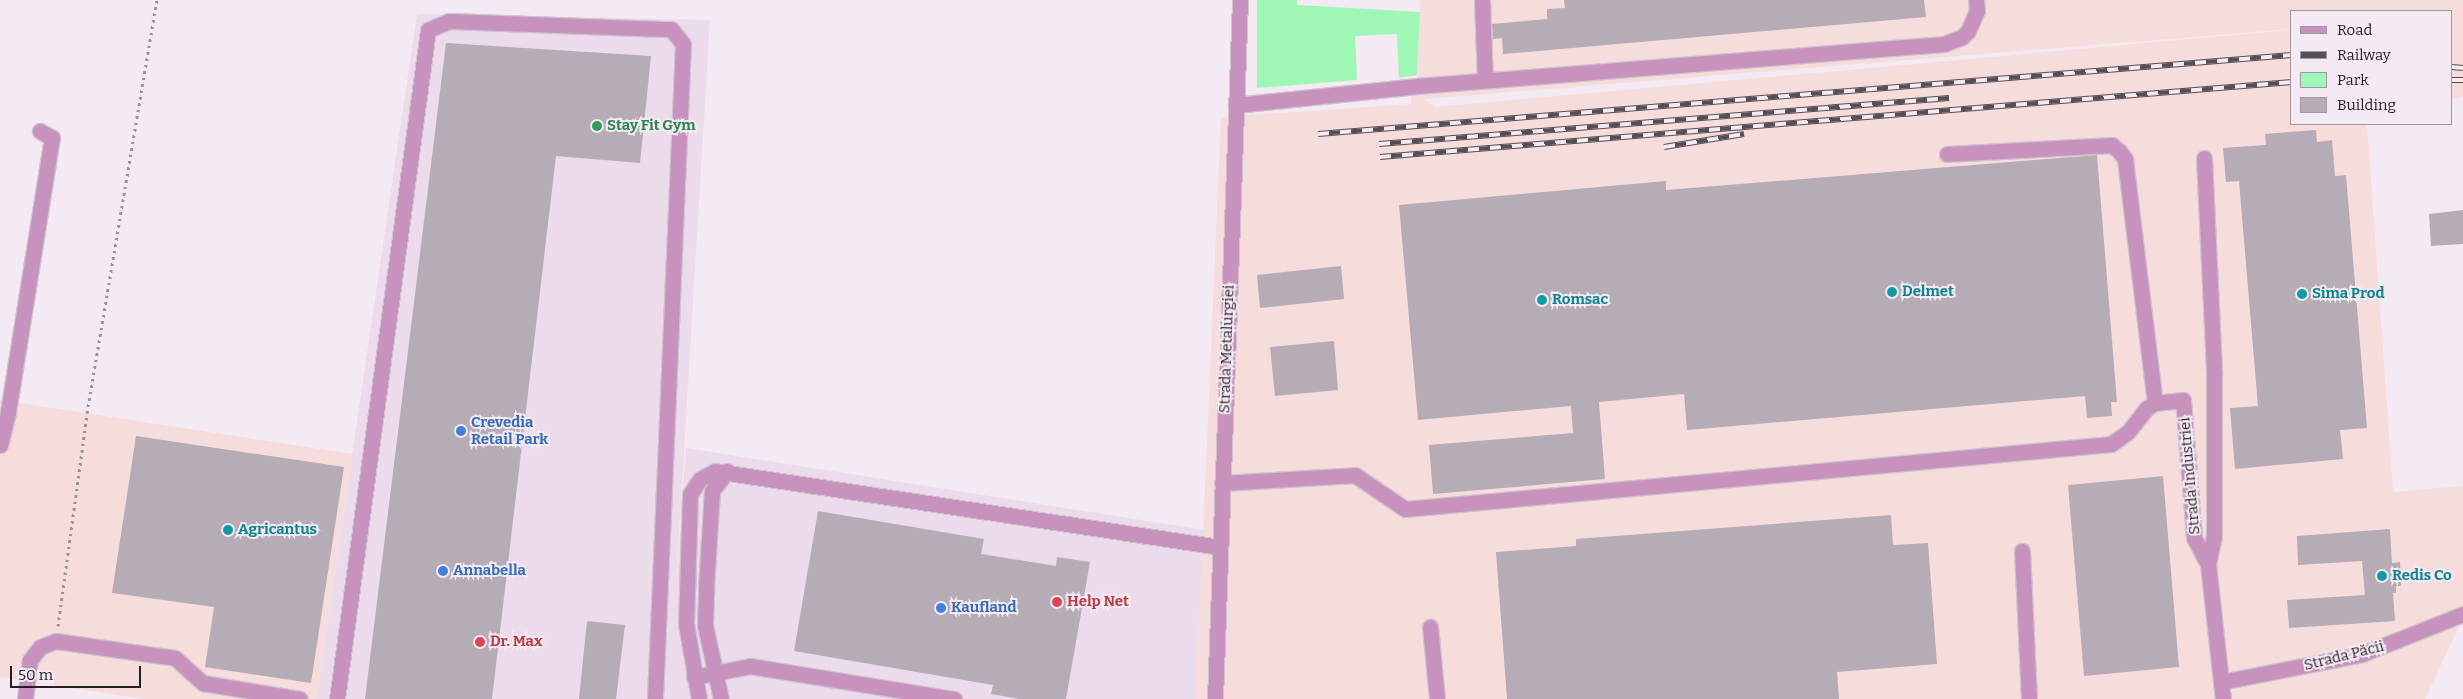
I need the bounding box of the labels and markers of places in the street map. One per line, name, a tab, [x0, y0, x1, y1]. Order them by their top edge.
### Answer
place label: Stay Fit Gym	[607, 117, 695, 135]
marker: Stay Fit Gym	[591, 120, 603, 132]
place label: Delmet	[1902, 283, 1954, 301]
place label: Sima Prod	[2312, 285, 2384, 303]
marker: Delmet	[1886, 286, 1898, 298]
marker: Sima Prod	[2296, 288, 2308, 300]
place label: Romsac	[1552, 291, 1608, 309]
marker: Romsac	[1536, 294, 1548, 306]
place label: Crevedia Retail Park	[471, 413, 548, 448]
marker: Crevedia Retail Park	[455, 425, 467, 437]
place label: Agricantus	[238, 521, 317, 539]
marker: Agricantus	[222, 524, 234, 536]
place label: Annabella	[453, 562, 526, 580]
marker: Annabella	[437, 565, 449, 577]
place label: Redis Co	[2392, 567, 2452, 585]
marker: Redis Co	[2376, 570, 2388, 582]
place label: Help Net	[1067, 593, 1129, 611]
marker: Help Net	[1051, 596, 1063, 608]
place label: Kaufland	[951, 599, 1017, 617]
marker: Kaufland	[935, 602, 947, 614]
place label: Dr. Max	[490, 633, 542, 651]
marker: Dr. Max	[474, 636, 486, 648]

